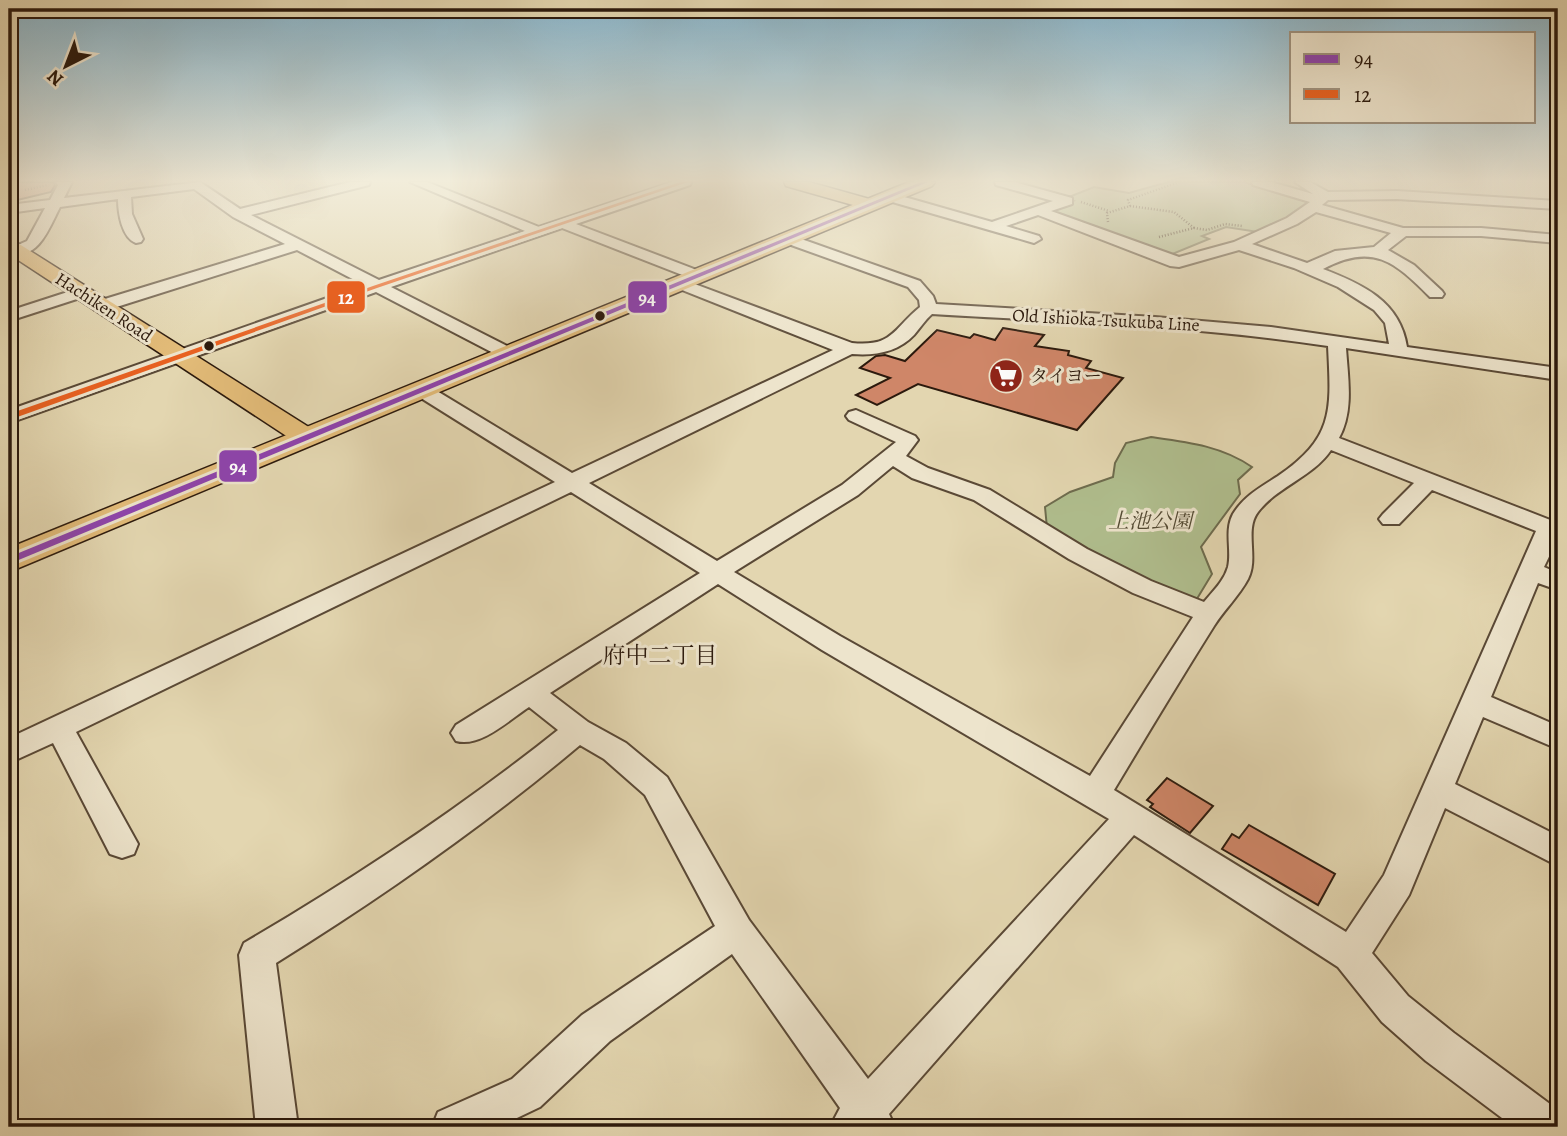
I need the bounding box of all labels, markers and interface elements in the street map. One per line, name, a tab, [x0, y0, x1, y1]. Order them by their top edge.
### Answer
north arrow	[32, 32, 102, 102]
legend	[1290, 32, 1536, 122]
text: 94	[1354, 45, 1373, 73]
text: N	[41, 63, 69, 92]
text: 12	[1354, 81, 1371, 109]
street label: Hachiken Road	[51, 267, 158, 348]
line badge: 12	[326, 280, 366, 314]
line badge: 94	[627, 280, 668, 314]
text: 12	[338, 285, 354, 311]
text: 94	[638, 285, 656, 311]
street label: Old Ishioka-Tsukuba Line	[1012, 303, 1200, 337]
unlabelled marker	[593, 309, 607, 323]
unlabelled marker	[202, 339, 216, 353]
supermarket icon: タイヨー	[987, 357, 1025, 395]
place label: タイヨー	[1030, 364, 1102, 388]
line badge: 94	[218, 449, 258, 483]
text: 94	[229, 454, 247, 480]
park label: 上池公園	[1108, 507, 1195, 535]
district label: 府中二丁目	[603, 640, 718, 671]

